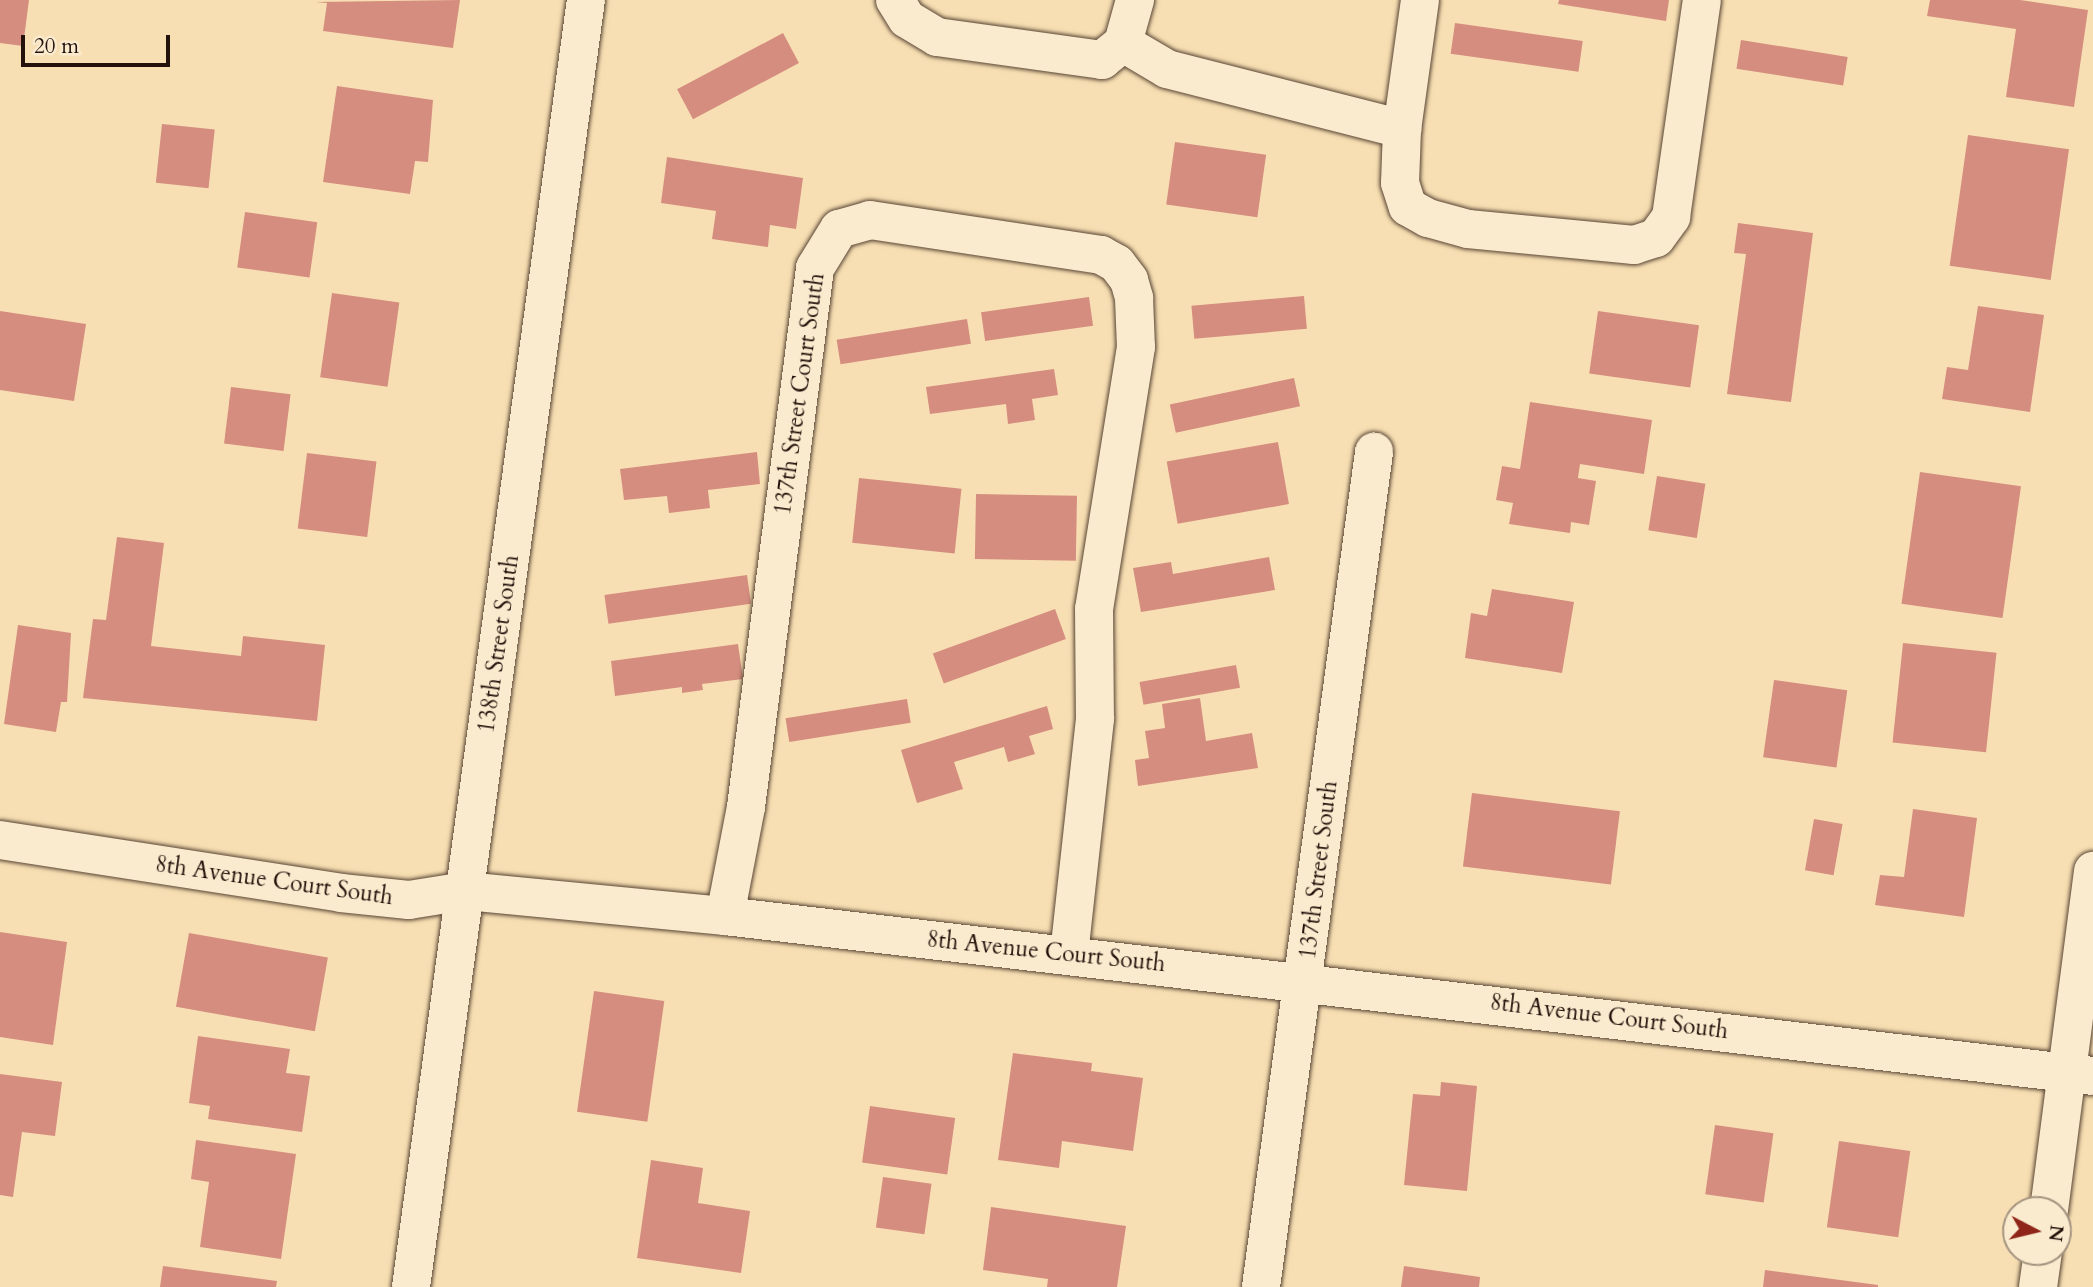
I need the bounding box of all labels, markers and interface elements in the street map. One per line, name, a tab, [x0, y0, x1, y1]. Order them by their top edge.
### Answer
scale bar	[24, 21, 173, 65]
text: 20 m	[34, 32, 79, 61]
street label: 137th Street Court South	[769, 271, 831, 517]
street label: 138th Street South	[473, 553, 525, 735]
street label: 137th Street South	[1294, 779, 1344, 961]
street label: 8th Avenue Court South	[153, 851, 395, 911]
street label: 8th Avenue Court South	[925, 926, 1167, 978]
street label: 8th Avenue Court South	[1488, 989, 1730, 1045]
north arrow	[2002, 1196, 2072, 1266]
text: N	[2042, 1224, 2070, 1243]

